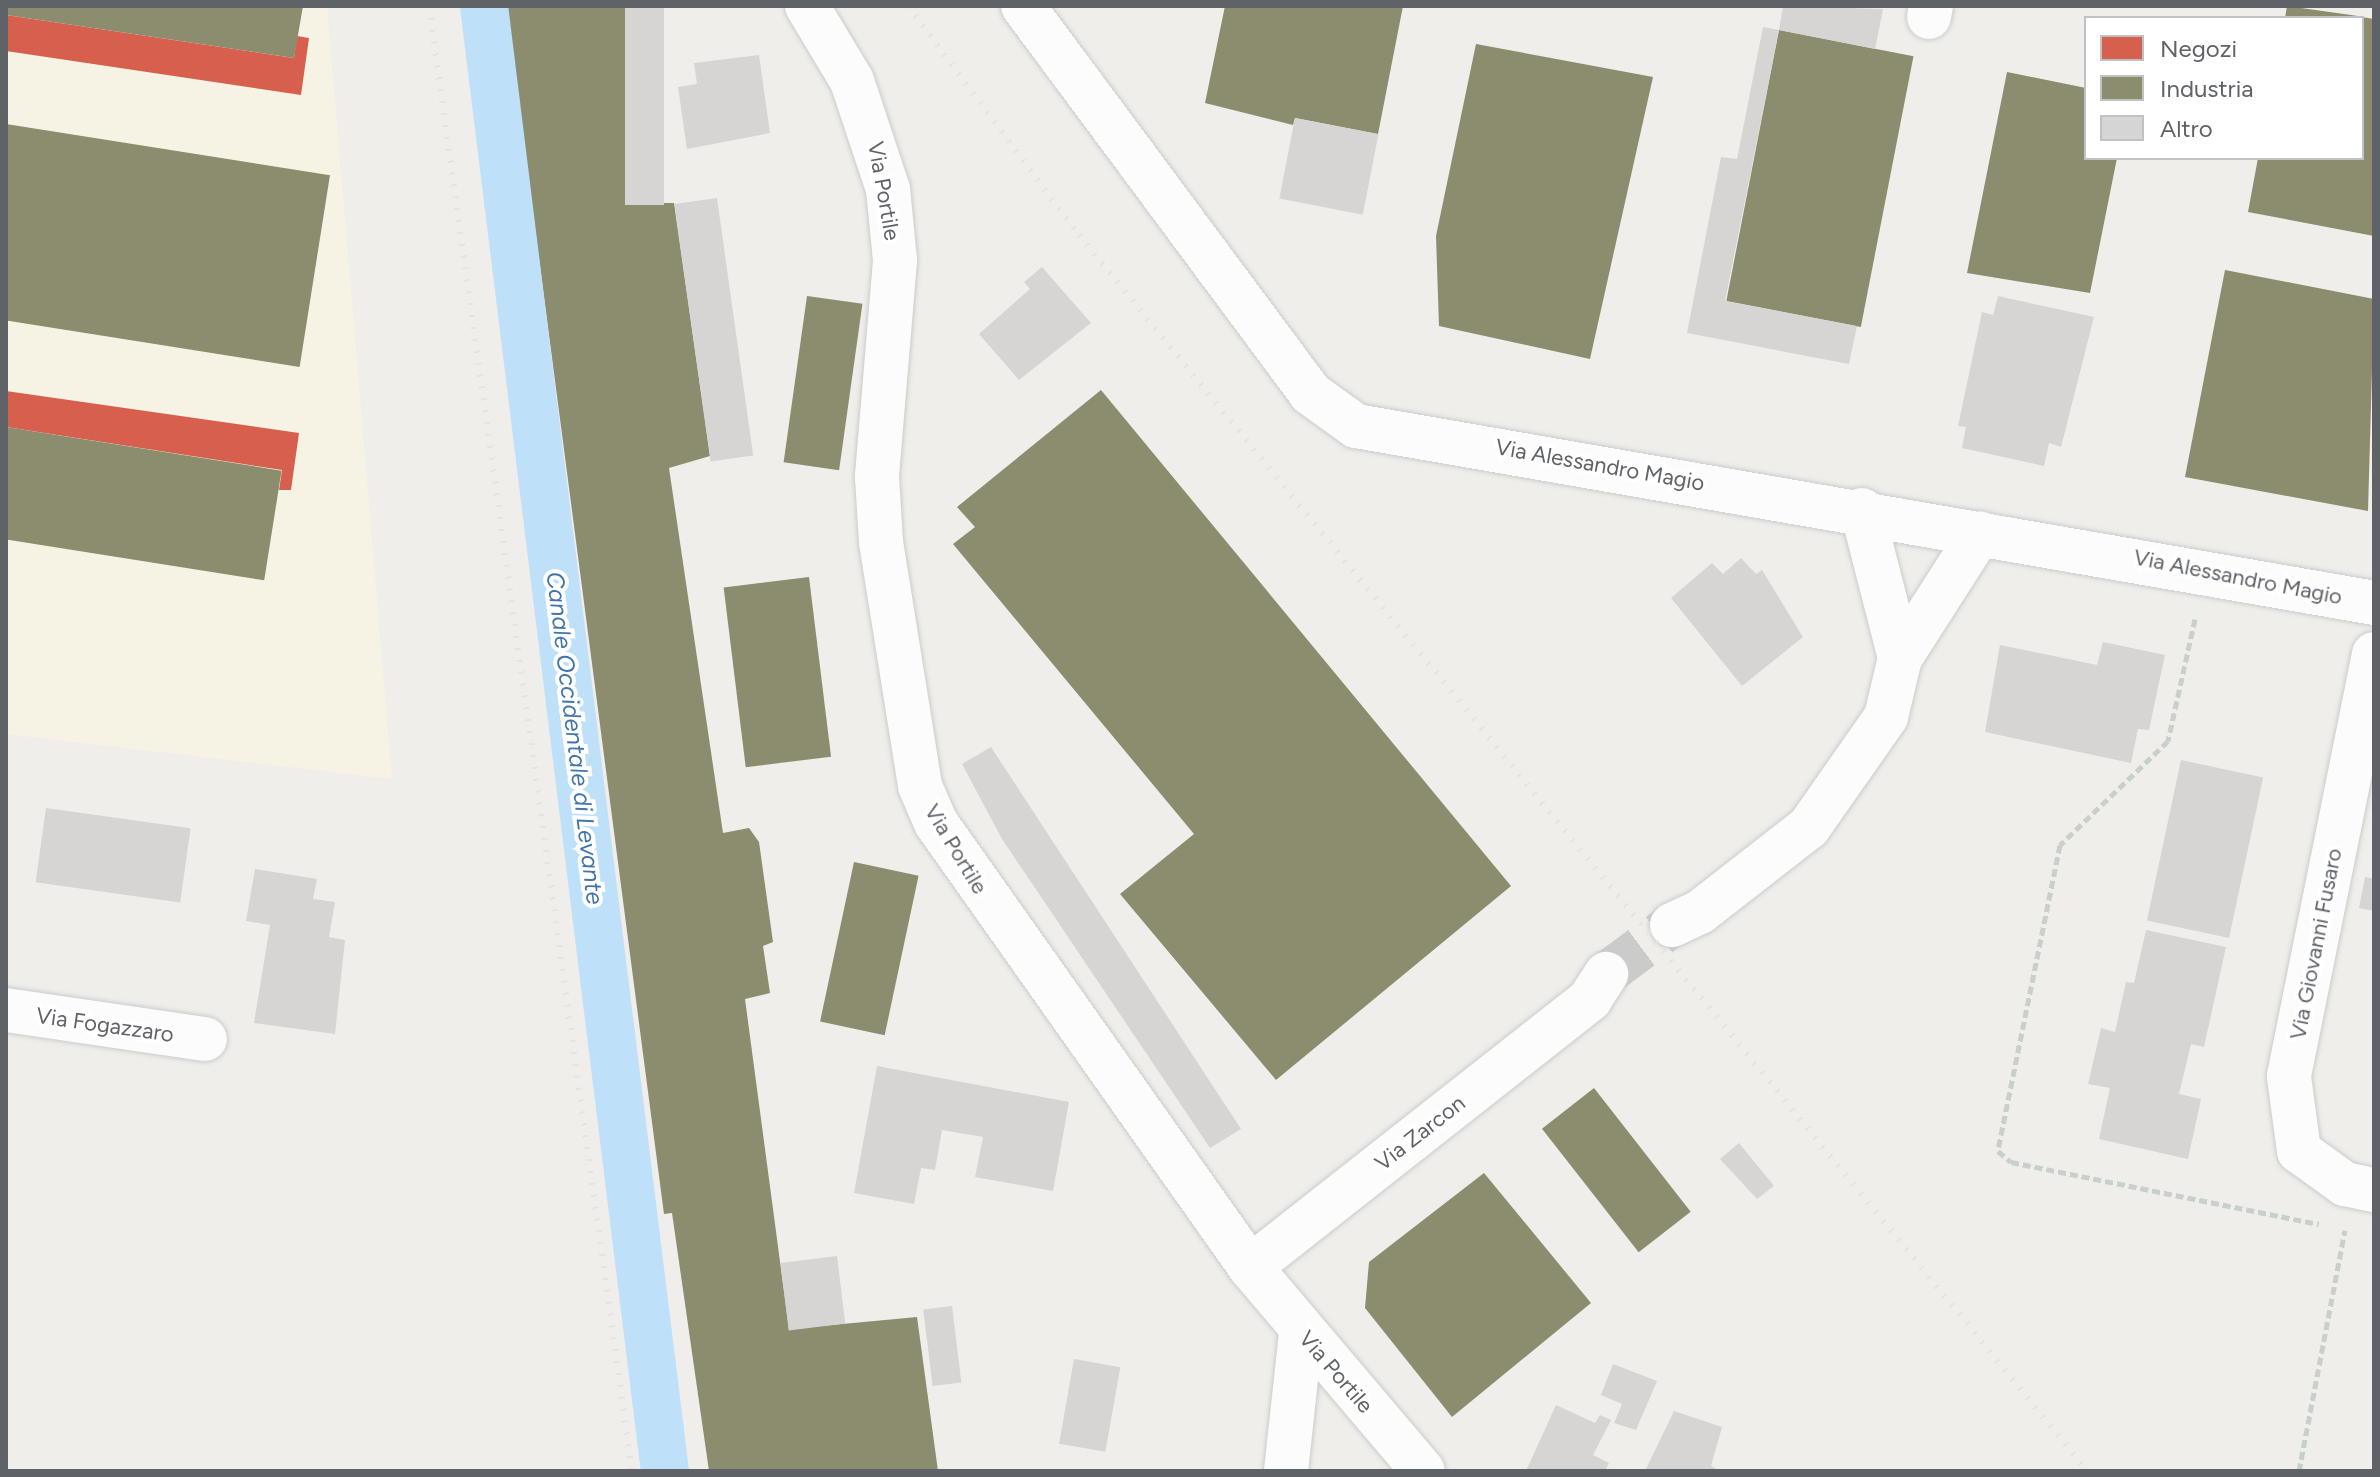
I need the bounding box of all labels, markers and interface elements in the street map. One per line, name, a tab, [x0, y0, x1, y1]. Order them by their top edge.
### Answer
legend	[2084, 16, 2364, 160]
text: Negozi	[2160, 34, 2237, 63]
text: Industria	[2160, 74, 2254, 103]
text: Altro	[2160, 114, 2213, 143]
street label: Via Portile	[862, 139, 906, 243]
street label: Via Alessandro Magio	[1493, 434, 1707, 496]
street label: Via Alessandro Magio	[2131, 544, 2345, 610]
water label: Canale Occidentale di Levante	[540, 570, 610, 906]
street label: Via Portile	[919, 799, 993, 899]
street label: Via Giovanni Fusaro	[2284, 846, 2348, 1042]
street label: Via Fogazzaro	[34, 1002, 176, 1048]
street label: Via Zarcon	[1370, 1090, 1470, 1176]
street label: Via Portile	[1293, 1326, 1379, 1418]

